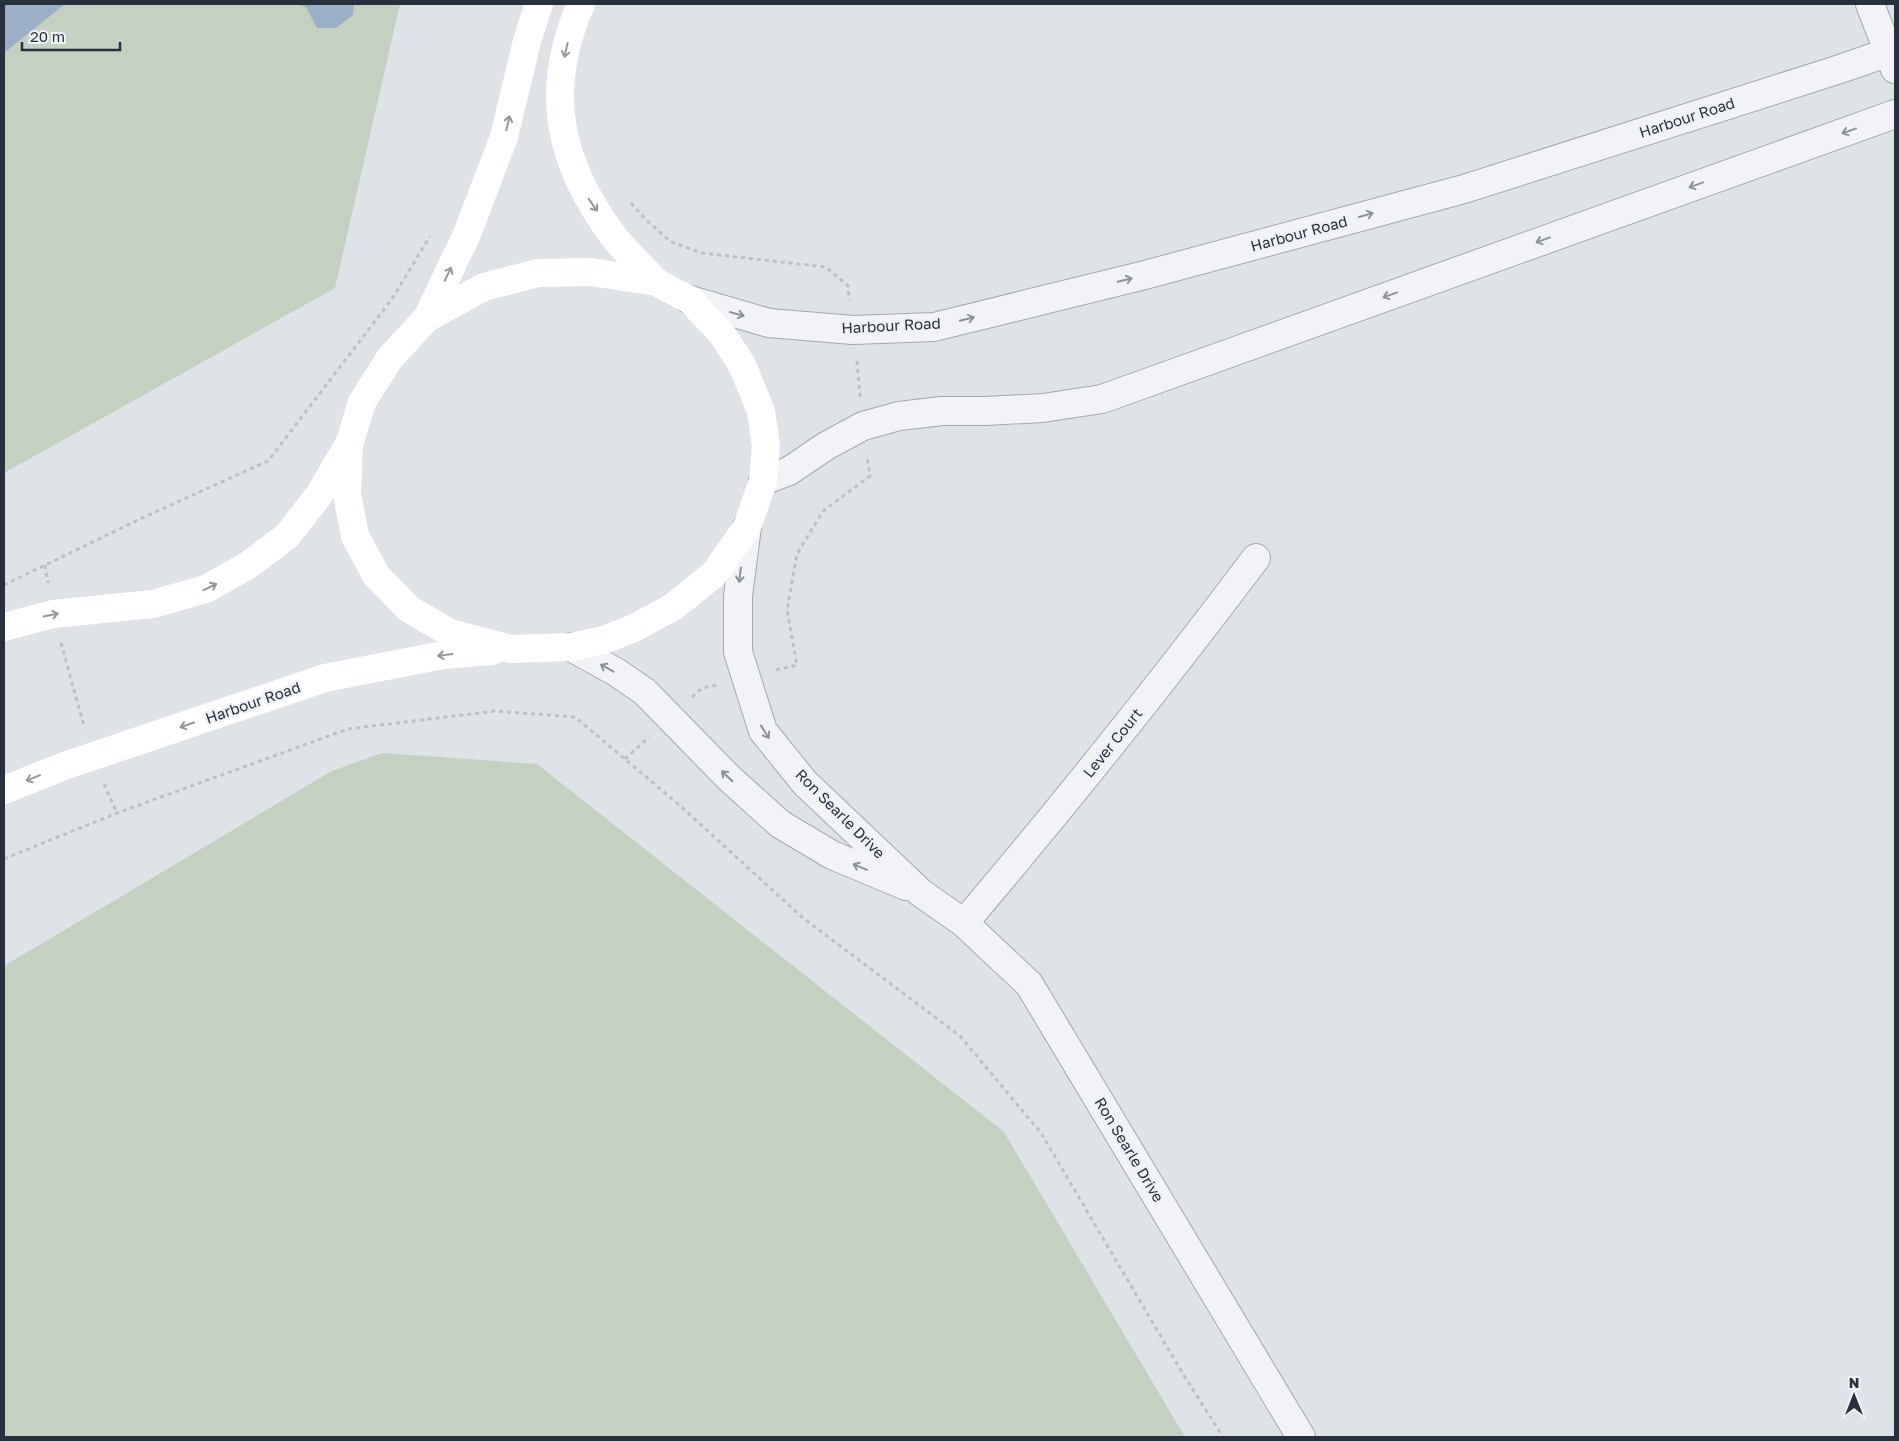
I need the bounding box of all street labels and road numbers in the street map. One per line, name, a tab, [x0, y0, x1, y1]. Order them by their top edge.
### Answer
street label: Harbour Road	[1637, 93, 1737, 141]
street label: Harbour Road	[1248, 211, 1349, 255]
street label: Harbour Road	[841, 313, 941, 337]
street label: Harbour Road	[203, 677, 303, 727]
street label: Lever Court	[1079, 704, 1146, 781]
street label: Ron Searle Drive	[792, 765, 889, 862]
street label: Ron Searle Drive	[1092, 1094, 1168, 1205]

